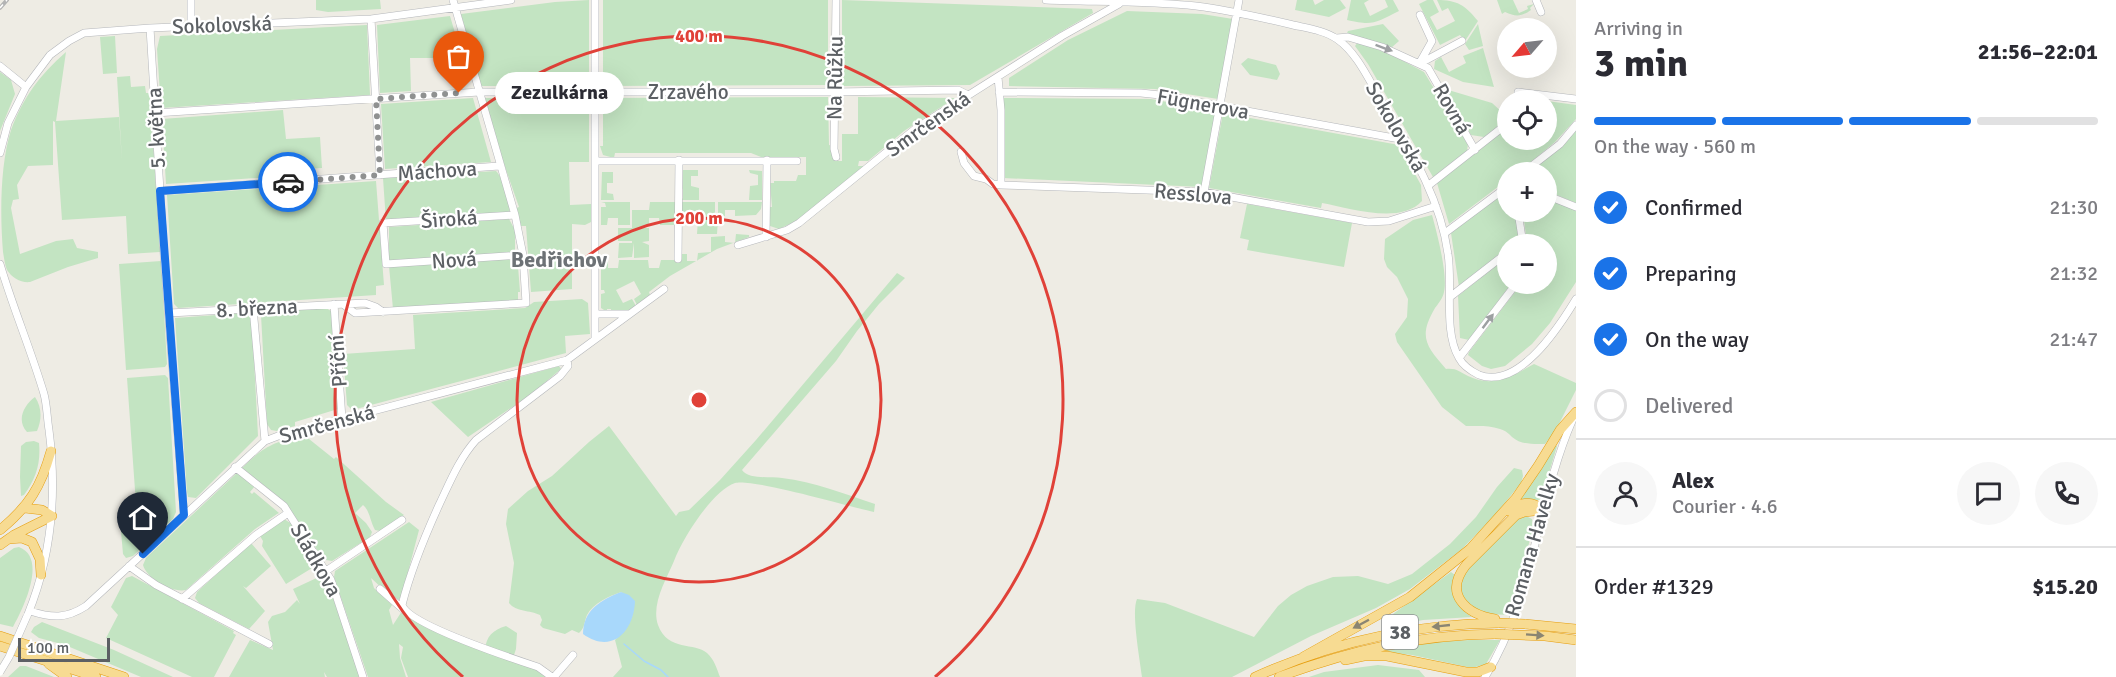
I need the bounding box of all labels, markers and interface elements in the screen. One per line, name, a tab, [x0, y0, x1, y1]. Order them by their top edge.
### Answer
street label: Sokolovská	[171, 10, 273, 40]
text: Arriving in	[1594, 16, 1683, 41]
north arrow	[1497, 18, 1557, 78]
map controls	[1497, 18, 1557, 294]
text: 400 m	[675, 25, 723, 47]
pin	[433, 31, 484, 93]
street label: Na Růžku	[821, 36, 849, 120]
text: 21:56–22:01	[1978, 38, 2098, 65]
text: 3 min	[1594, 39, 1688, 87]
icon: bag	[442, 40, 475, 73]
one-way arrow	[1375, 43, 1393, 53]
callout: Zezulkárna	[495, 72, 624, 114]
street label: Sokolovská	[1360, 77, 1432, 177]
street label: Zrzavého	[647, 79, 729, 105]
street label: Rovná	[1427, 79, 1477, 139]
text: Zezulkárna	[511, 80, 608, 105]
street label: Fügnerova	[1155, 83, 1251, 125]
street label: Smrčenská	[880, 85, 976, 163]
street label: 5. května	[141, 87, 171, 169]
button: locate	[1497, 90, 1557, 150]
text: On the way · 560 m	[1594, 134, 1756, 159]
courier	[258, 152, 318, 212]
street label: Máchova	[396, 155, 478, 187]
button: +	[1497, 162, 1557, 222]
icon: car	[272, 166, 305, 199]
street label: Resslova	[1153, 178, 1233, 210]
icon: check	[1594, 191, 1627, 224]
text: Confirmed	[1645, 194, 1743, 221]
text: 21:30	[2049, 195, 2098, 220]
street label: Široká	[420, 204, 478, 234]
text: 200 m	[675, 207, 723, 229]
button: −	[1497, 234, 1557, 294]
street label: Nová	[431, 245, 477, 275]
district label: Bedřichov	[511, 246, 608, 273]
icon: check	[1594, 257, 1627, 290]
text: Preparing	[1645, 260, 1737, 287]
text: 21:32	[2049, 261, 2098, 286]
street label: 8. března	[215, 293, 299, 323]
one-way arrow	[1481, 313, 1494, 329]
icon: check	[1594, 323, 1627, 356]
text: On the way	[1645, 326, 1749, 353]
text: 21:47	[2049, 327, 2098, 352]
street label: Příční	[323, 334, 353, 388]
centre of rings	[689, 390, 709, 410]
text: Delivered	[1645, 392, 1733, 419]
street label: Smrčenská	[276, 399, 378, 449]
button: person	[1594, 462, 1657, 525]
button: chat	[1957, 462, 2020, 525]
button: phone	[2035, 462, 2098, 525]
text: Alex	[1672, 467, 1714, 494]
street label: Romana Havelky	[1499, 470, 1565, 620]
pin	[117, 492, 168, 554]
text: Courier · 4.6	[1672, 494, 1778, 519]
icon: home	[126, 501, 159, 534]
street label: Sládkova	[285, 519, 347, 601]
text: Order #1329	[1594, 573, 1714, 600]
text: $15.20	[2032, 573, 2098, 600]
road number: 38	[1382, 615, 1418, 649]
one-way arrow	[1353, 619, 1370, 629]
one-way arrow	[1431, 621, 1450, 631]
one-way arrow	[1526, 630, 1545, 640]
scale bar	[18, 635, 110, 662]
text: 100 m	[27, 638, 69, 658]

